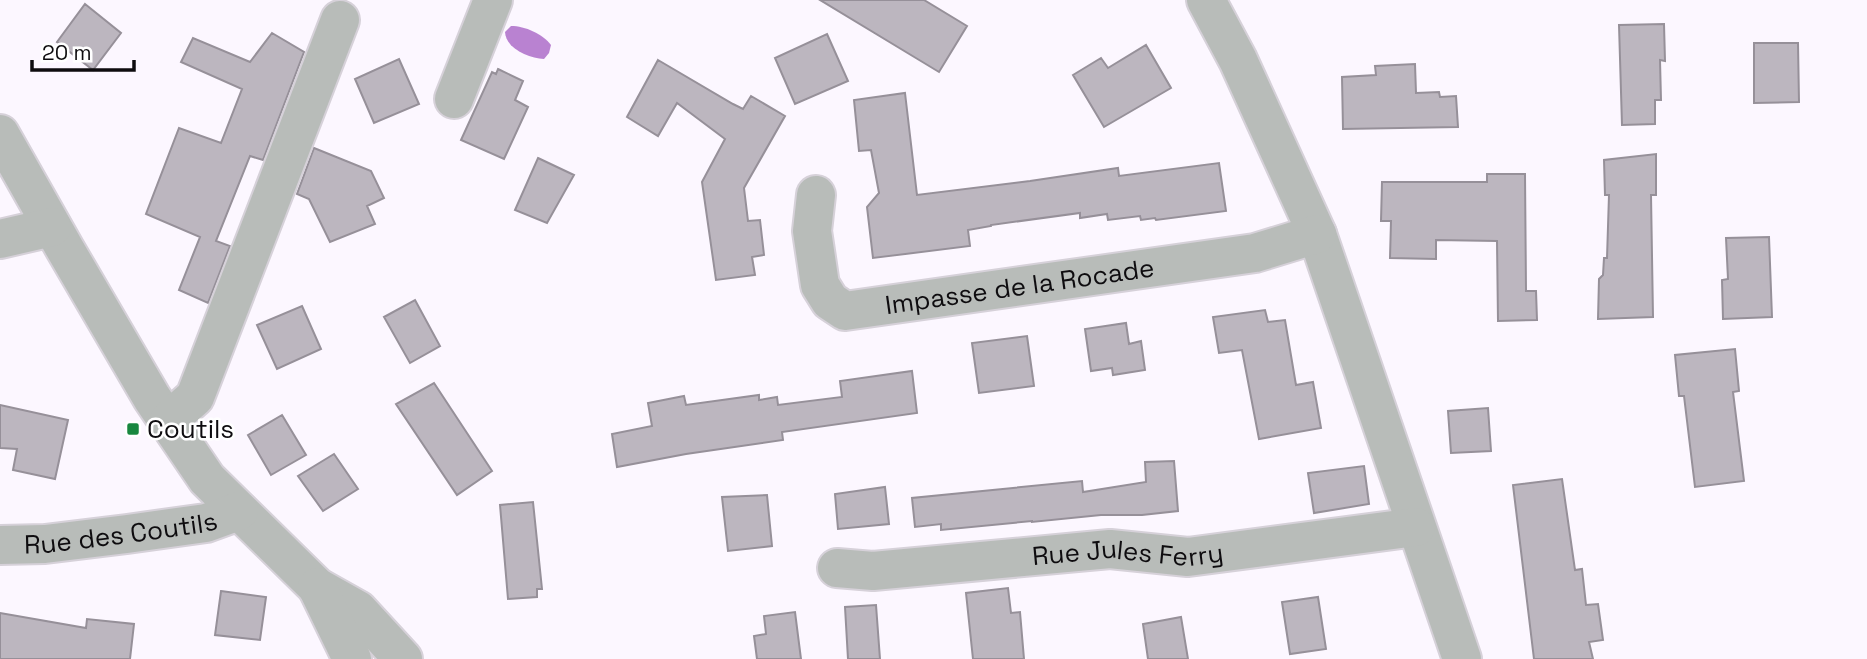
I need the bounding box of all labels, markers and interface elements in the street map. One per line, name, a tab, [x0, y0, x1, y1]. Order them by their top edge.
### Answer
scale bar	[32, 28, 133, 72]
text: 20 m	[42, 39, 92, 66]
street label: Impasse de la Rocade	[883, 250, 1156, 322]
place label: Coutils	[147, 412, 234, 446]
marker: Coutils	[125, 421, 141, 437]
street label: Rue des Coutils	[24, 503, 222, 561]
street label: Rue Jules Ferry	[1031, 531, 1225, 574]

